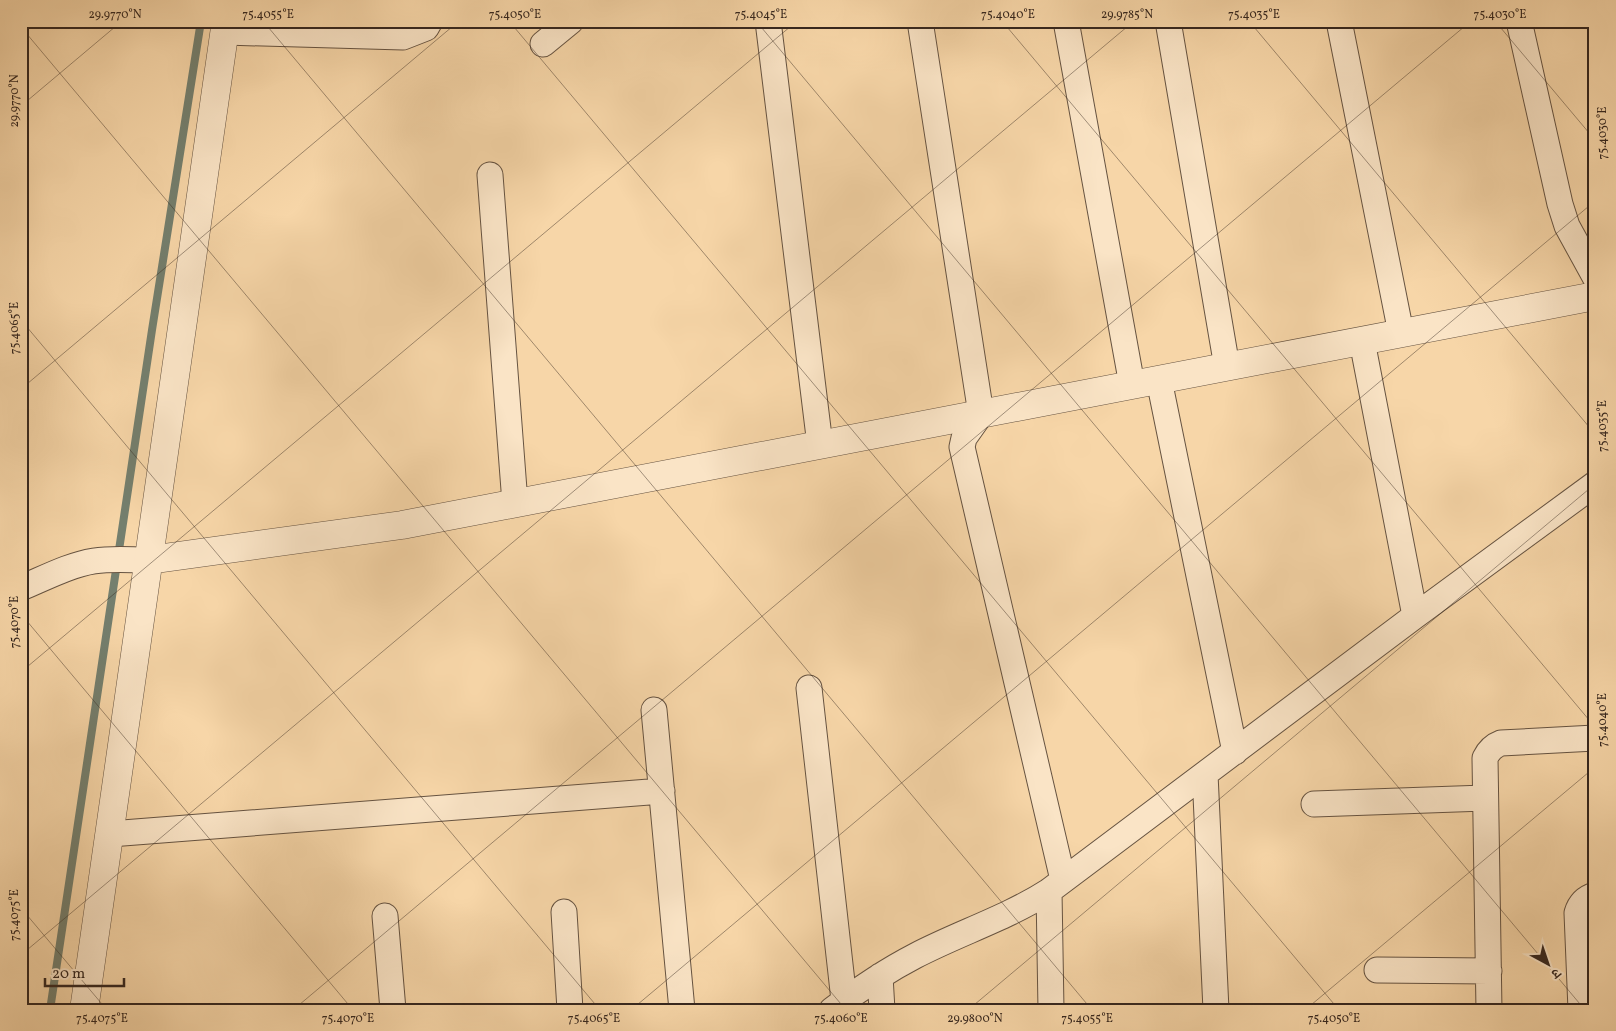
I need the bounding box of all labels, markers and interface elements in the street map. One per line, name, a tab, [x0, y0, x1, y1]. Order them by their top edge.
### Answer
text: 29.9770°N	[88, 7, 142, 23]
text: 75.4055°E	[242, 7, 294, 23]
text: 75.4050°E	[489, 7, 541, 23]
text: 75.4045°E	[735, 7, 787, 23]
text: 75.4040°E	[981, 7, 1035, 23]
text: 29.9785°N	[1101, 7, 1153, 23]
text: 75.4035°E	[1228, 7, 1280, 23]
text: 75.4030°E	[1474, 7, 1526, 23]
text: 29.9770°N	[7, 74, 23, 128]
text: 75.4030°E	[1595, 107, 1611, 159]
text: 75.4065°E	[7, 302, 23, 354]
text: 75.4035°E	[1595, 400, 1611, 452]
text: 75.4070°E	[7, 596, 23, 648]
text: 75.4040°E	[1595, 693, 1611, 747]
text: 75.4075°E	[7, 889, 23, 941]
north arrow	[1524, 938, 1574, 988]
scale bar	[45, 956, 124, 988]
text: उ	[1546, 963, 1565, 983]
text: 20 m	[52, 964, 85, 985]
text: 75.4075°E	[76, 1011, 128, 1027]
text: 75.4070°E	[322, 1011, 374, 1027]
text: 75.4065°E	[568, 1011, 620, 1027]
text: 75.4060°E	[814, 1011, 868, 1027]
text: 29.9800°N	[947, 1011, 1003, 1027]
text: 75.4055°E	[1061, 1011, 1113, 1027]
text: 75.4050°E	[1308, 1011, 1360, 1027]

